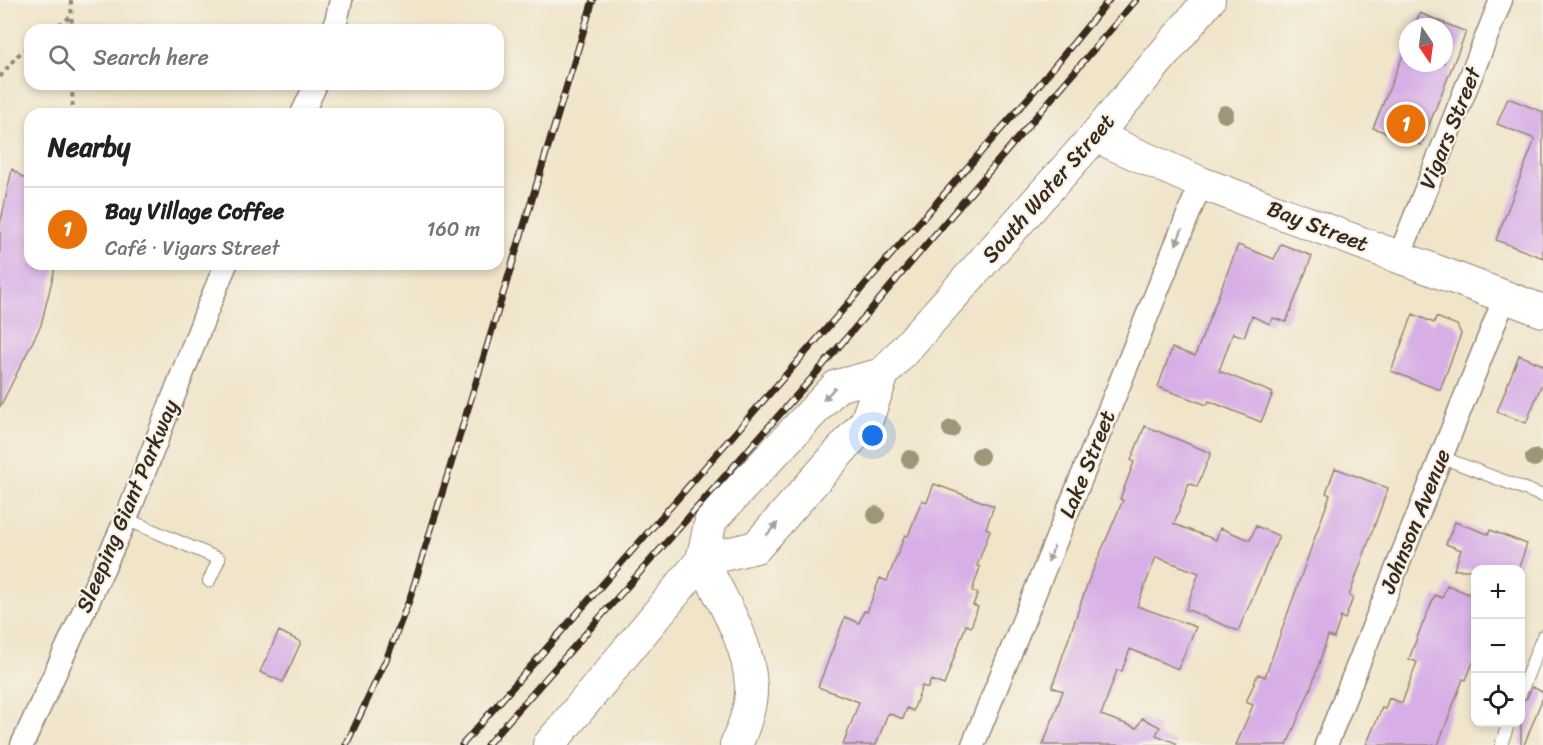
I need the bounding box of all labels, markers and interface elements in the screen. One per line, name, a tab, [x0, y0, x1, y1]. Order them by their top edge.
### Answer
north arrow	[1399, 18, 1453, 72]
search box	[24, 24, 504, 90]
text: Search here	[93, 38, 209, 77]
icon: search	[45, 41, 78, 74]
street label: Vigars Street	[1408, 60, 1493, 195]
pin: 1	[1386, 102, 1426, 146]
street label: South Water Street	[971, 104, 1125, 272]
text: Nearby	[48, 124, 130, 170]
street label: Bay Street	[1262, 189, 1375, 263]
text: Bay Village Coffee	[105, 192, 284, 231]
text: 1	[63, 212, 72, 247]
text: 160 m	[427, 212, 480, 247]
one-way arrow	[1174, 228, 1183, 246]
text: Café · Vigars Street	[105, 231, 280, 266]
one-way arrow	[823, 386, 836, 401]
street label: Sleeping Giant Parkway	[64, 393, 190, 619]
street label: Lake Street	[1048, 404, 1127, 524]
your location	[858, 421, 887, 450]
street label: Johnson Avenue	[1368, 443, 1462, 600]
one-way arrow	[765, 521, 778, 537]
one-way arrow	[1046, 545, 1055, 563]
map controls	[1471, 565, 1525, 727]
button: +	[1471, 565, 1525, 619]
button: −	[1471, 619, 1525, 673]
button: locate	[1471, 673, 1525, 727]

